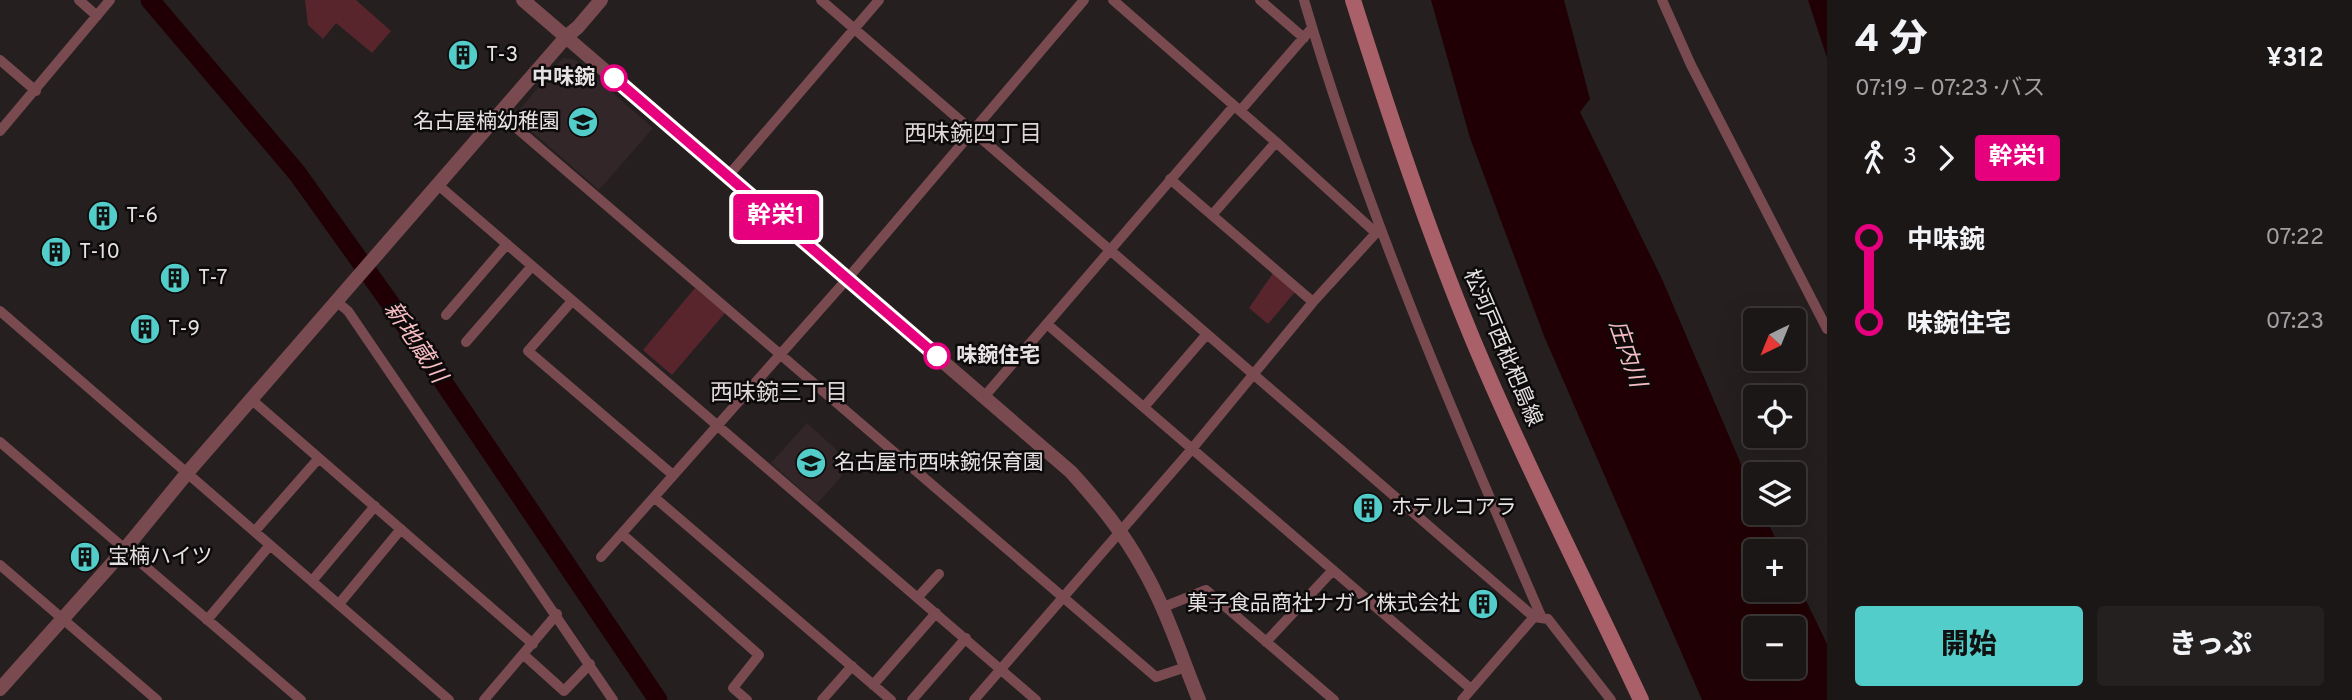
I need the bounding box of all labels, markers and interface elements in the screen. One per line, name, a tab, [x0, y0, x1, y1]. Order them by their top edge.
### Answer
text: 4 分	[1855, 17, 1927, 66]
building icon: T-3	[446, 38, 480, 72]
place label: T-3	[486, 42, 518, 69]
text: ¥312	[2266, 43, 2324, 76]
place label: 中味鋺	[532, 65, 595, 92]
marker: 中味鋺	[601, 65, 627, 91]
text: 07:19 – 07:23 · バス	[1855, 75, 2045, 104]
school or university icon: 名古屋楠幼稚園	[566, 105, 600, 139]
place label: 名古屋楠幼稚園	[413, 109, 560, 136]
district label: 西味鋺四丁目	[904, 121, 1042, 150]
icon: walk	[1855, 139, 1893, 177]
icon: forward	[1927, 139, 1965, 177]
text: 3	[1903, 143, 1917, 172]
text: 幹栄1	[1989, 143, 2046, 173]
line badge: 幹栄1	[736, 194, 816, 240]
building icon: T-6	[86, 199, 120, 233]
text: 幹栄1	[747, 202, 805, 232]
place label: T-6	[126, 203, 158, 230]
text: 07:22	[2266, 224, 2324, 253]
text: 中味鋺	[1907, 225, 1985, 258]
building icon: T-10	[39, 235, 73, 269]
place label: T-10	[79, 239, 120, 266]
building icon: T-7	[158, 261, 192, 295]
place label: T-7	[198, 265, 228, 292]
street label: 松河戸西枇杷島線	[1457, 265, 1547, 431]
water label: 新地蔵川	[376, 297, 453, 392]
north arrow	[1743, 308, 1806, 371]
map controls	[1743, 308, 1806, 679]
text: 07:23	[2266, 308, 2324, 337]
text: 味鋺住宅	[1907, 309, 2011, 342]
building icon: T-9	[128, 312, 162, 346]
place label: T-9	[168, 316, 200, 343]
water label: 庄内川	[1601, 317, 1652, 394]
marker: 味鋺住宅	[924, 343, 950, 369]
place label: 味鋺住宅	[956, 343, 1040, 370]
district label: 西味鋺三丁目	[710, 380, 848, 409]
button: locate	[1743, 385, 1806, 448]
school or university icon: 名古屋市西味鋺保育園	[794, 446, 828, 480]
place label: 名古屋市西味鋺保育園	[834, 450, 1044, 477]
button: layers	[1743, 462, 1806, 525]
building icon: ホテルコアラ	[1351, 491, 1385, 525]
place label: ホテルコアラ	[1391, 495, 1517, 522]
button: +	[1743, 539, 1806, 602]
building icon: 宝楠ハイツ	[68, 540, 102, 574]
place label: 宝楠ハイツ	[108, 544, 213, 571]
building icon: 菓子食品商社ナガイ株式会社	[1466, 587, 1500, 621]
place label: 菓子食品商社ナガイ株式会社	[1187, 591, 1460, 618]
button: 開始	[1855, 606, 2083, 686]
button: きっぷ	[2097, 606, 2324, 686]
button: −	[1743, 616, 1806, 679]

